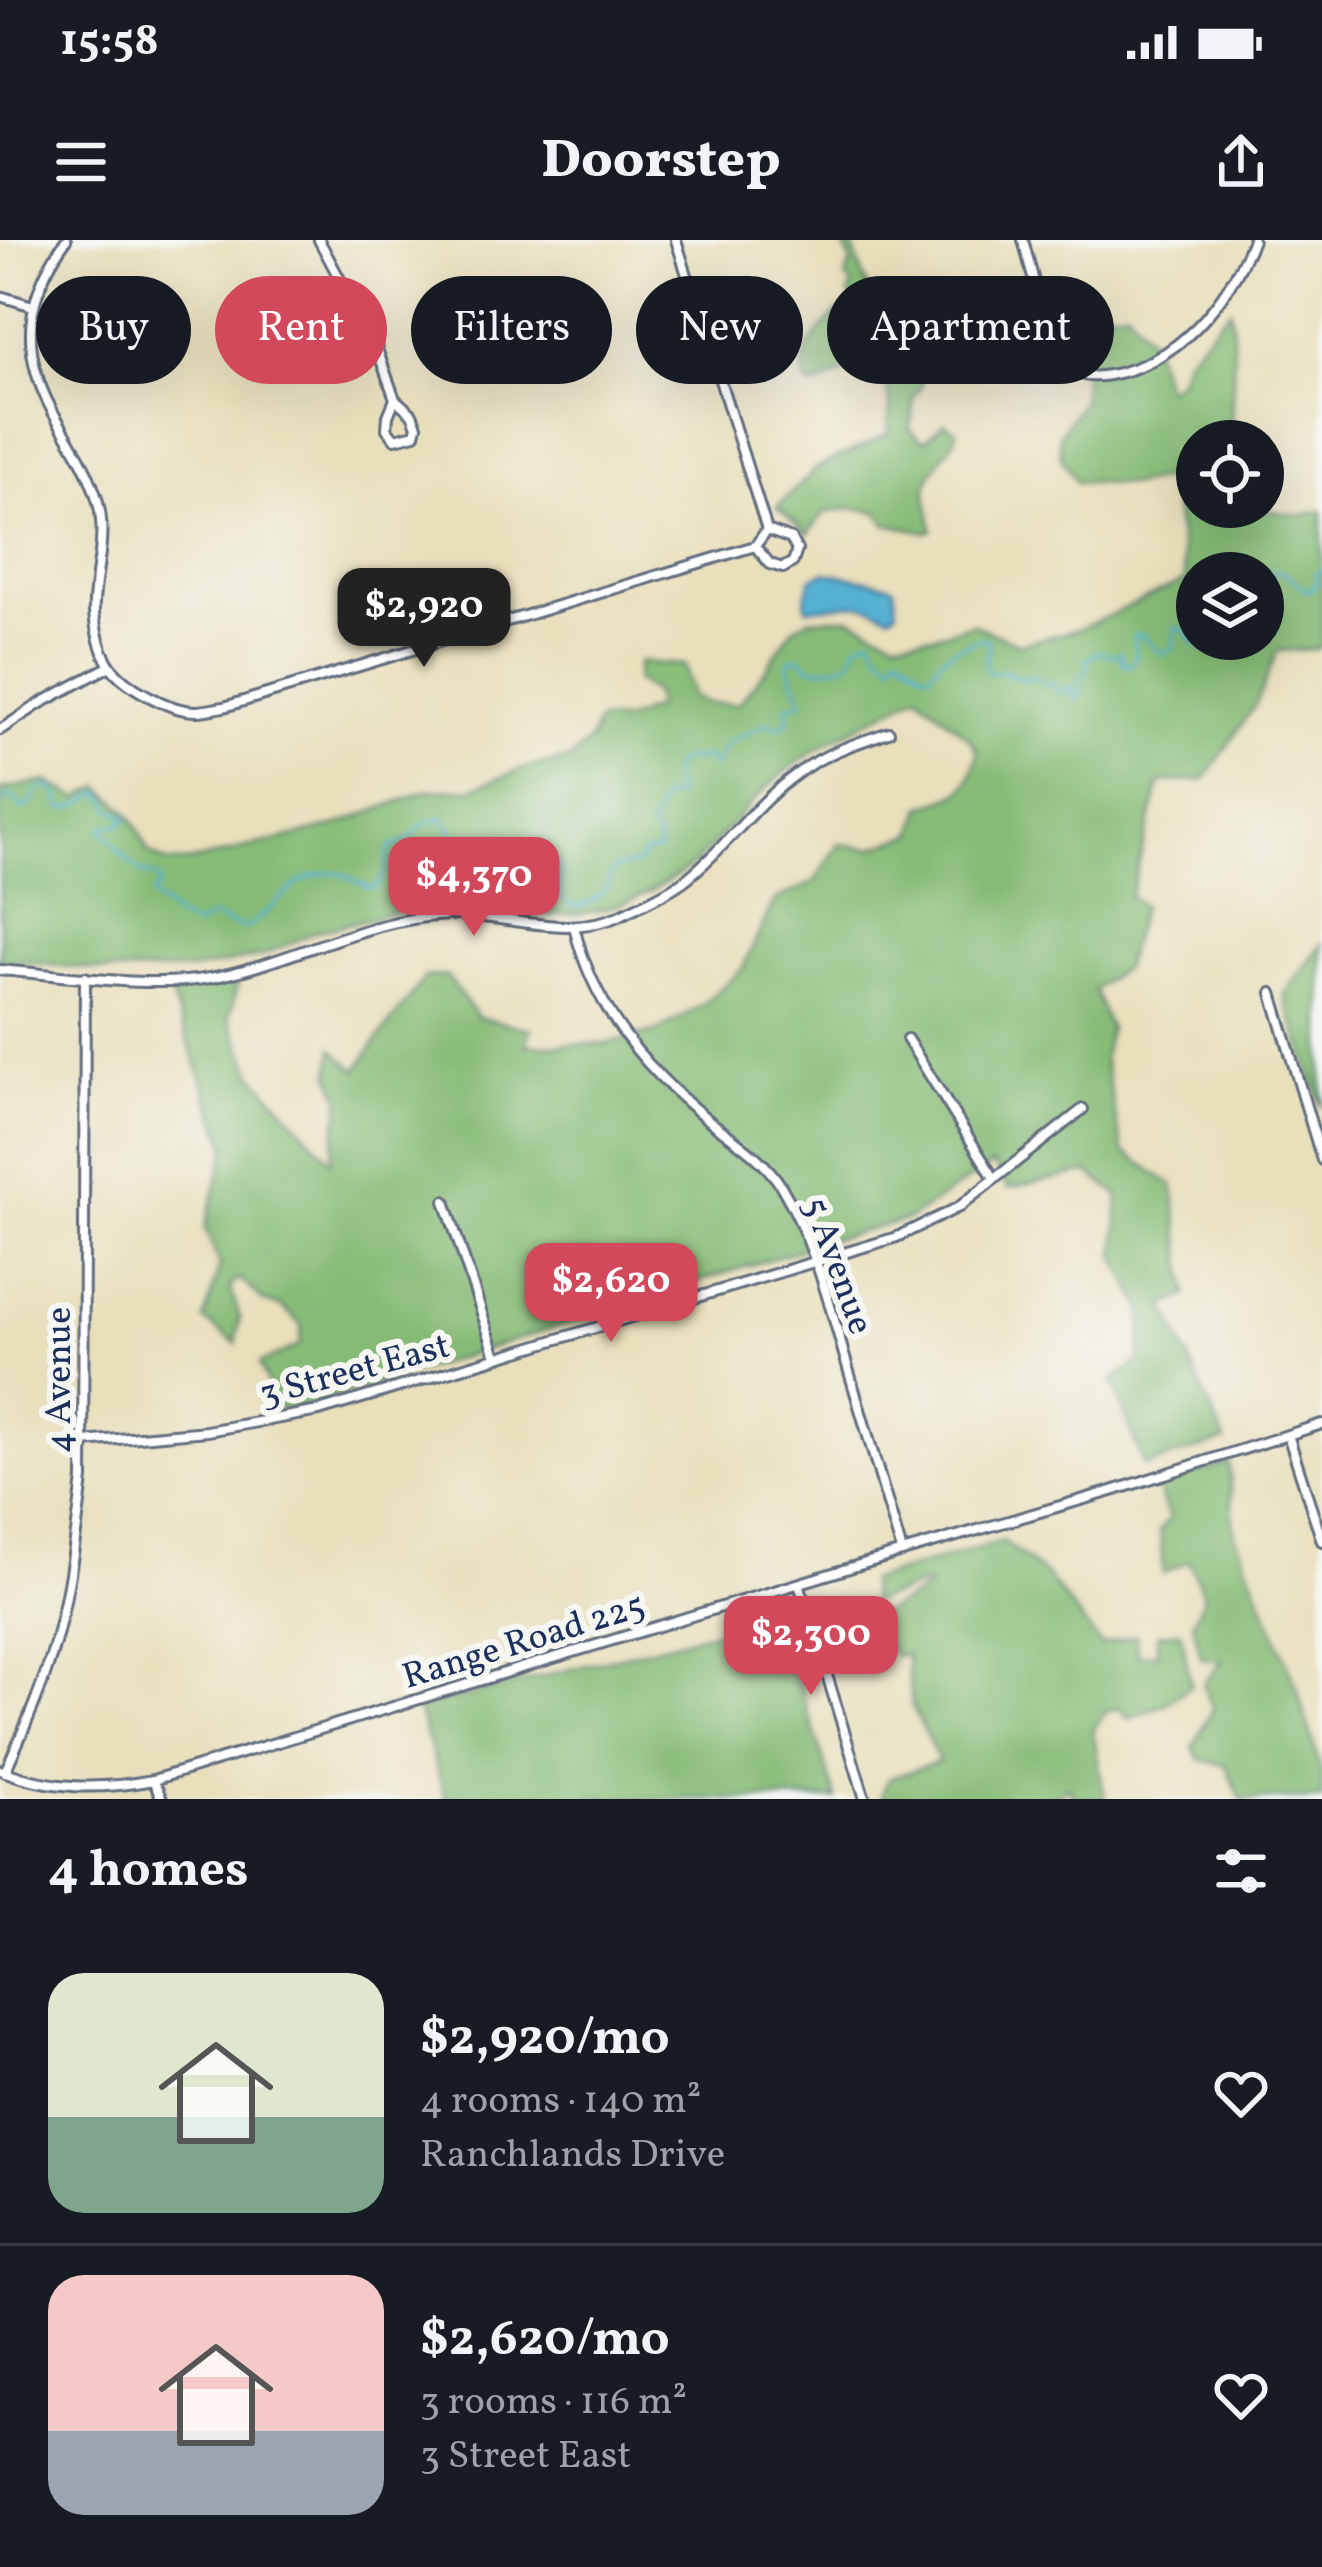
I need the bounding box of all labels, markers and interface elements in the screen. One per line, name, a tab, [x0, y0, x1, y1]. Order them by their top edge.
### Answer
text: 15:58	[60, 11, 159, 74]
text: Doorstep	[541, 125, 781, 200]
icon: menu	[48, 129, 114, 195]
icon: share	[1208, 129, 1274, 195]
chip: Buy	[36, 276, 191, 384]
chip: Rent	[215, 276, 387, 384]
chip: Filters	[411, 276, 612, 384]
chip: New	[636, 276, 803, 384]
chip: Apartment	[827, 276, 1114, 384]
map controls	[1176, 420, 1284, 660]
button: locate	[1176, 420, 1284, 528]
button: layers	[1176, 552, 1284, 660]
pin: $2,920	[326, 568, 522, 670]
text: $2,920	[365, 580, 483, 634]
pin: $4,370	[376, 837, 572, 939]
text: $4,370	[415, 849, 533, 903]
street label: 5 Avenue	[788, 1191, 884, 1342]
pin: $2,620	[513, 1243, 709, 1345]
text: $2,620	[552, 1255, 670, 1309]
street label: 4 Avenue	[36, 1307, 86, 1453]
street label: 3 Street East	[254, 1323, 456, 1421]
street label: Range Road 225	[397, 1582, 652, 1703]
pin: $2,300	[713, 1596, 909, 1698]
text: $2,300	[751, 1608, 871, 1662]
text: 4 homes	[48, 1836, 249, 1907]
icon: filters	[1208, 1838, 1274, 1904]
text: $2,920/mo	[420, 2004, 670, 2075]
icon: home	[144, 2021, 288, 2165]
icon: heart	[1208, 2060, 1274, 2126]
text: 4 rooms · 140 m²	[420, 2075, 701, 2129]
text: Ranchlands Drive	[420, 2129, 725, 2183]
text: $2,620/mo	[420, 2305, 670, 2376]
icon: home	[144, 2323, 288, 2467]
icon: heart	[1208, 2362, 1274, 2428]
text: 3 rooms · 116 m²	[420, 2376, 687, 2430]
text: 3 Street East	[420, 2430, 631, 2484]

